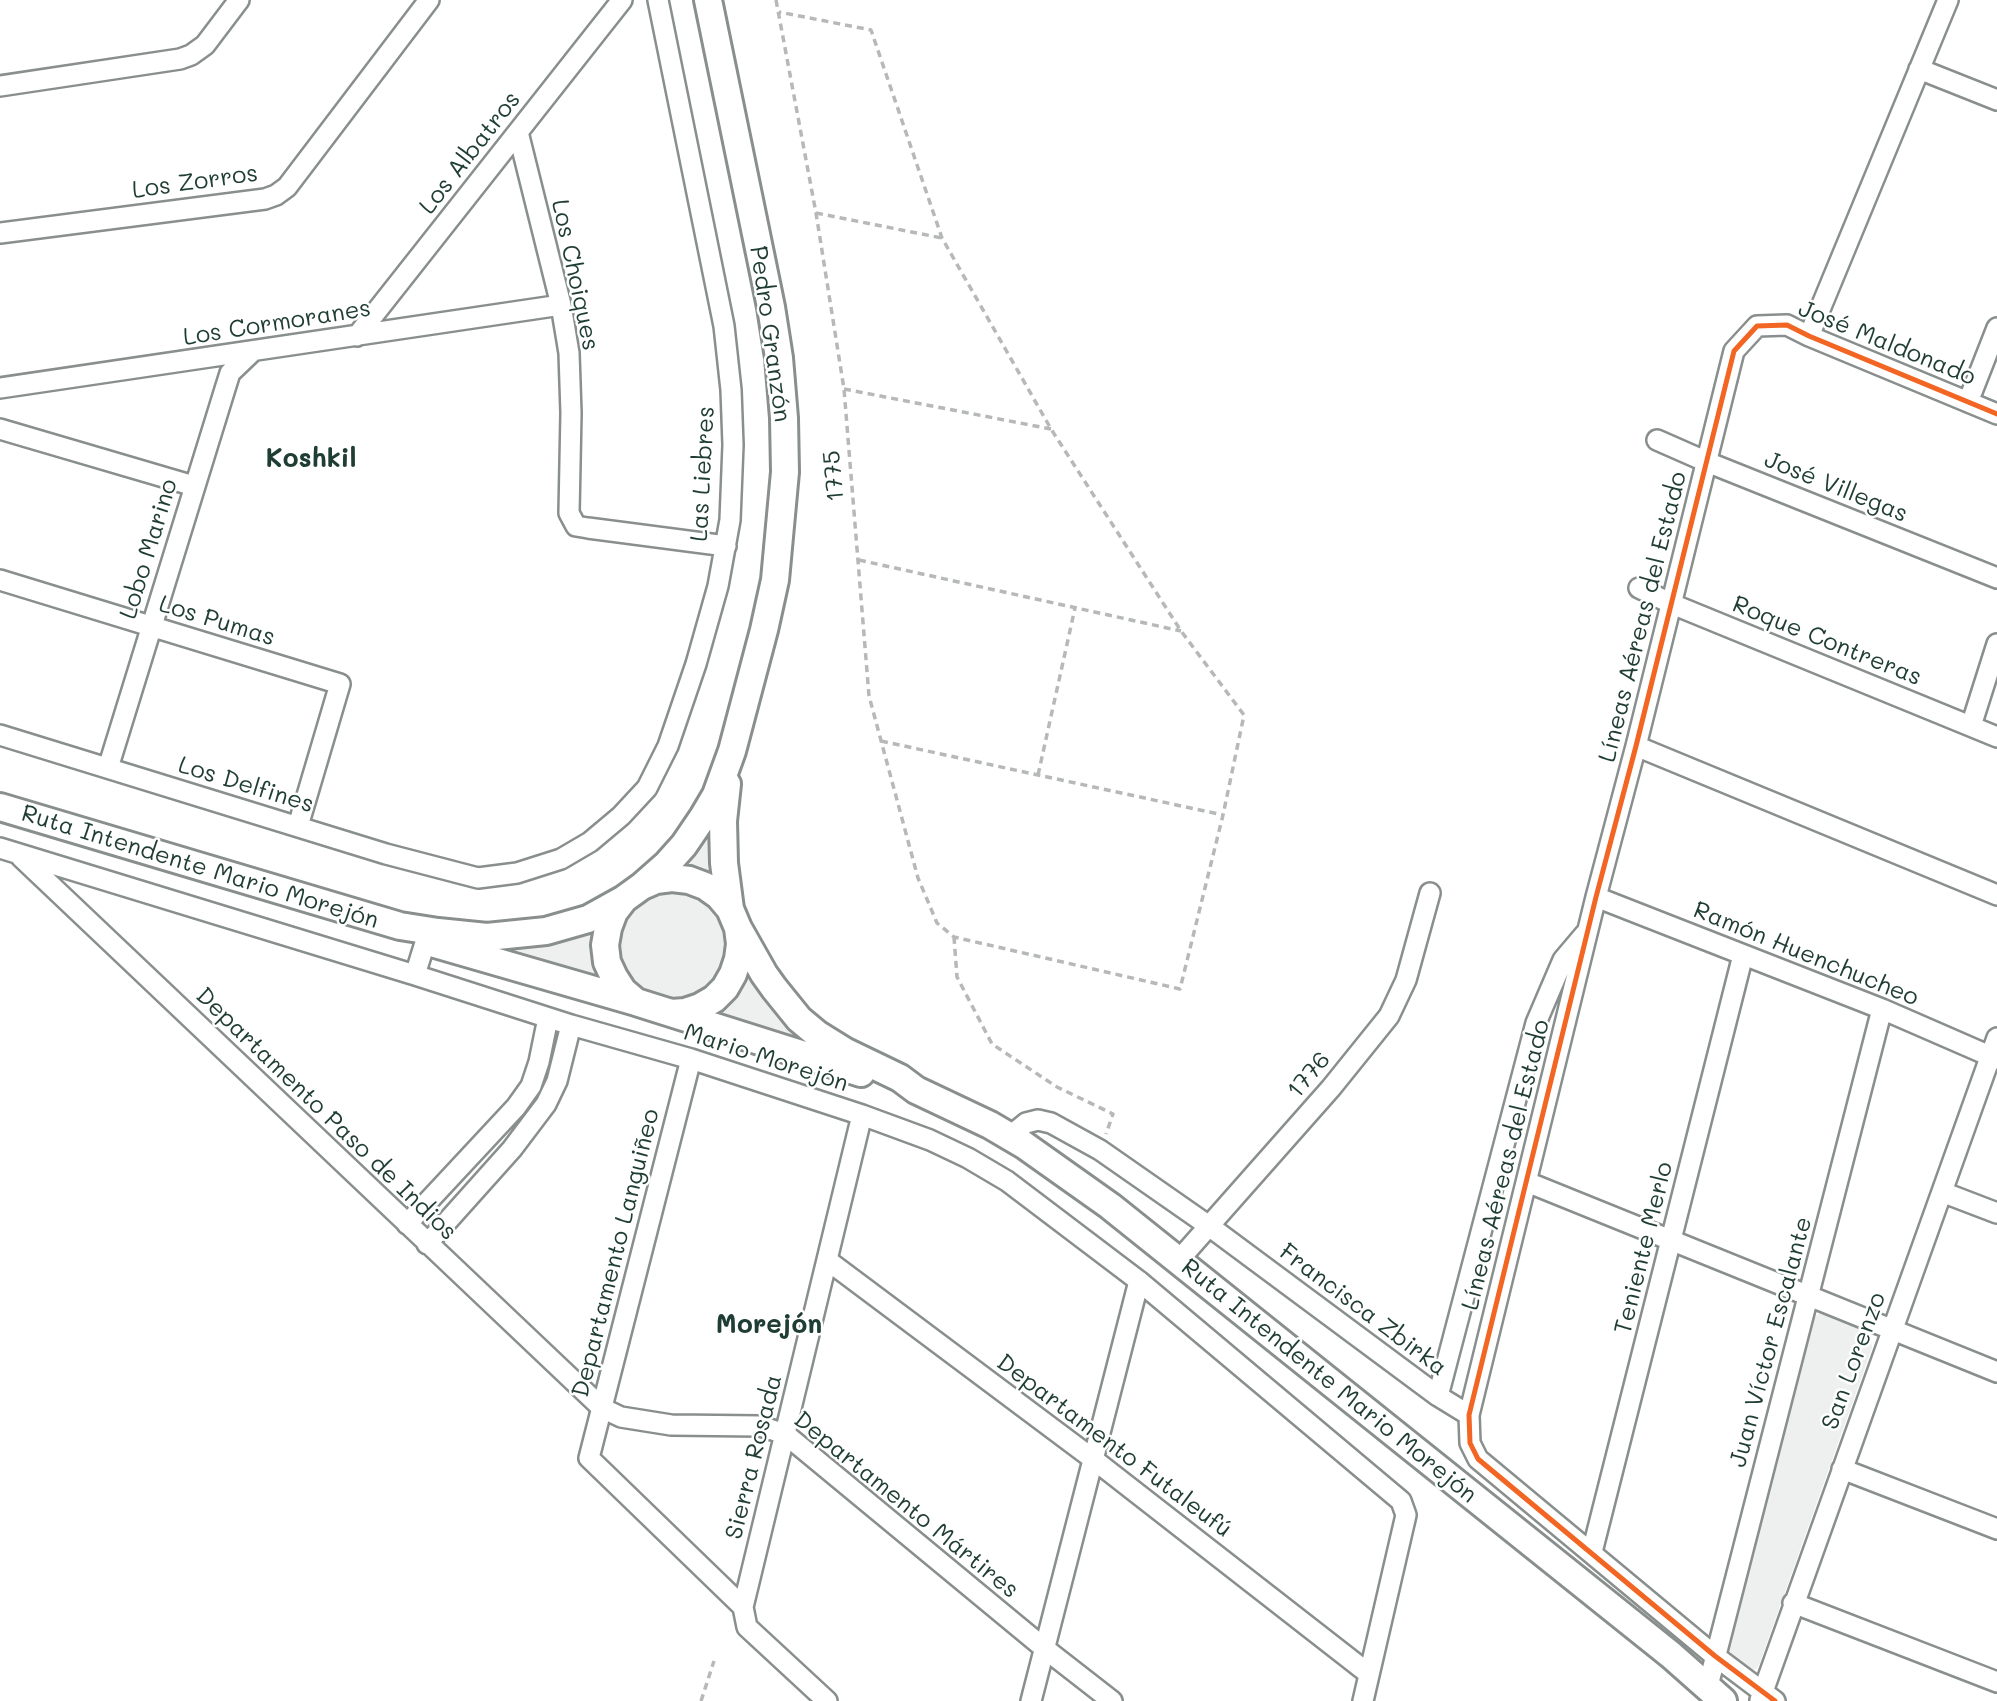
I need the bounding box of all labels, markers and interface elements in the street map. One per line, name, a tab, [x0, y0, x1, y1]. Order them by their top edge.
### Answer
street label: Los Albatros	[413, 86, 527, 220]
street label: Los Zorros	[130, 159, 260, 205]
street label: Los Choiques	[545, 197, 605, 353]
street label: Pedro Granzón	[743, 244, 797, 424]
street label: Los Cormoranes	[181, 294, 373, 352]
street label: José Maldonado	[1794, 294, 1980, 392]
street label: Las Liebres	[685, 406, 721, 542]
district label: Koshkil	[266, 443, 356, 475]
street label: José Villegas	[1760, 445, 1912, 529]
street label: 1775	[817, 449, 851, 503]
street label: Líneas Aéreas del Estado	[1593, 469, 1693, 765]
street label: Lobo Marino	[114, 475, 184, 623]
street label: Los Pumas	[156, 590, 278, 652]
street label: Roque Contreras	[1728, 590, 1926, 692]
street label: Los Delfines	[175, 751, 317, 819]
street label: Ruta Intendente Mario Morejón	[18, 799, 382, 935]
street label: Ramón Huenchucheo	[1689, 896, 1923, 1012]
street label: Departamento Paso de Indios	[190, 982, 462, 1246]
street label: Líneas Aéreas del Estado	[1456, 1017, 1556, 1313]
street label: Mario Morejón	[680, 1018, 852, 1098]
street label: 1776	[1281, 1046, 1337, 1104]
street label: Departamento Languiñeo	[566, 1106, 666, 1400]
street label: Teniente Merlo	[1609, 1159, 1679, 1337]
street label: Juan Víctor Escalante	[1724, 1214, 1818, 1470]
street label: Francisca Zbirka	[1274, 1238, 1452, 1382]
street label: Ruta Intendente Mario Morejón	[1175, 1253, 1483, 1509]
street label: San Lorenzo	[1816, 1288, 1892, 1434]
district label: Morejón	[716, 1309, 822, 1341]
street label: Departamento Futaleufú	[991, 1348, 1237, 1544]
street label: Sierra Rosada	[720, 1372, 788, 1542]
street label: Departamento Mártires	[788, 1405, 1024, 1605]

